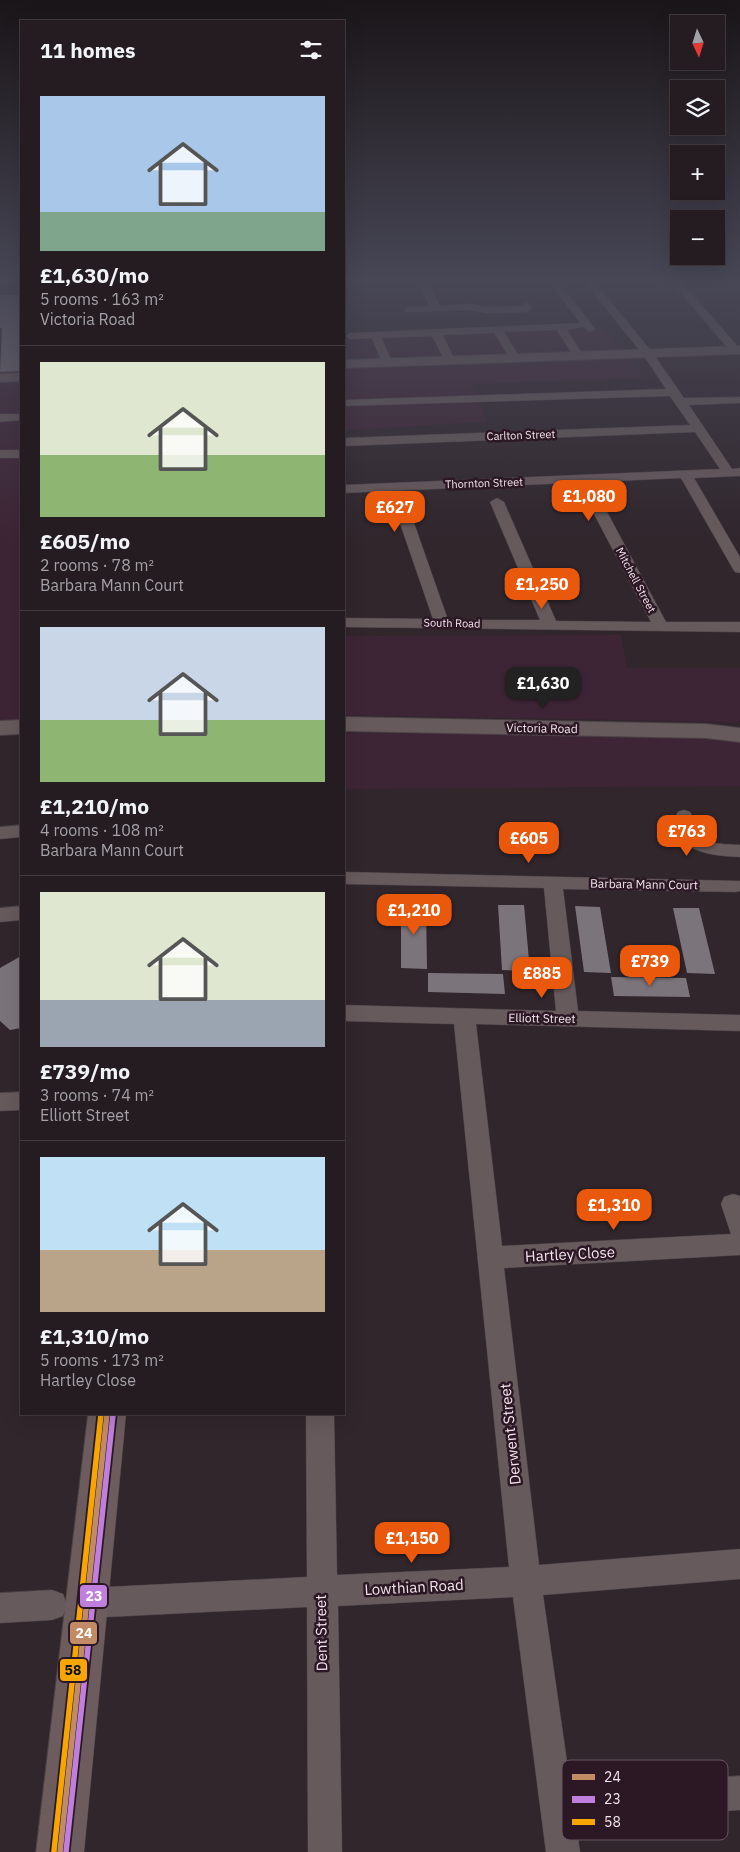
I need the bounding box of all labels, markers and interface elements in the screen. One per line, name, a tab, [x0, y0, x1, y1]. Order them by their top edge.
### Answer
north arrow	[670, 15, 725, 70]
map controls	[670, 15, 725, 265]
text: 11 homes	[40, 36, 136, 64]
icon: filters	[297, 36, 325, 64]
button: layers	[670, 80, 725, 135]
icon: home	[138, 129, 228, 219]
button: +	[670, 145, 725, 200]
button: −	[670, 210, 725, 265]
text: £1,630/mo	[40, 261, 149, 289]
text: 5 rooms · 163 m²	[40, 289, 164, 309]
text: Victoria Road	[40, 309, 135, 329]
icon: home	[138, 394, 228, 484]
street label: Carlton Street	[486, 427, 556, 443]
street label: Thornton Street	[445, 475, 523, 491]
pin: £1,080	[548, 480, 630, 522]
text: £1,080	[563, 486, 615, 506]
pin: £627	[365, 490, 425, 533]
text: £627	[376, 497, 414, 517]
text: £605/mo	[40, 527, 130, 555]
street label: Mitchell Street	[613, 545, 659, 615]
text: 2 rooms · 78 m²	[40, 555, 154, 575]
pin: £1,250	[501, 568, 583, 610]
text: £1,250	[516, 574, 568, 594]
text: Barbara Mann Court	[40, 575, 184, 595]
street label: South Road	[423, 616, 481, 630]
icon: home	[138, 659, 228, 749]
pin: £1,630	[502, 666, 584, 709]
text: £1,630	[517, 673, 569, 693]
street label: Victoria Road	[506, 720, 578, 736]
text: £1,210/mo	[40, 792, 149, 820]
pin: £763	[657, 814, 717, 857]
text: 4 rooms · 108 m²	[40, 820, 164, 840]
text: £763	[668, 821, 706, 841]
pin: £605	[499, 822, 559, 864]
text: £605	[510, 828, 548, 848]
text: Barbara Mann Court	[40, 840, 184, 860]
street label: Barbara Mann Court	[590, 876, 698, 892]
pin: £1,210	[373, 894, 455, 936]
text: £1,210	[388, 900, 440, 920]
icon: home	[138, 924, 228, 1014]
pin: £739	[620, 944, 680, 987]
text: £739	[631, 951, 669, 971]
pin: £885	[512, 956, 572, 999]
text: £885	[523, 963, 561, 983]
street label: Elliott Street	[508, 1010, 576, 1026]
text: £739/mo	[40, 1057, 130, 1085]
text: 3 rooms · 74 m²	[40, 1085, 154, 1105]
text: Elliott Street	[40, 1105, 130, 1125]
pin: £1,310	[573, 1188, 655, 1231]
icon: home	[138, 1189, 228, 1279]
text: £1,310	[588, 1195, 640, 1215]
street label: Hartley Close	[525, 1242, 615, 1266]
text: £1,310/mo	[40, 1322, 149, 1350]
text: 5 rooms · 173 m²	[40, 1350, 164, 1370]
text: Hartley Close	[40, 1370, 136, 1390]
street label: Derwent Street	[495, 1382, 525, 1486]
pin: £1,150	[371, 1522, 453, 1564]
text: £1,150	[386, 1528, 438, 1548]
street label: Lowthian Road	[364, 1575, 464, 1599]
line badge: 23	[79, 1584, 108, 1608]
text: 23	[86, 1587, 102, 1605]
street label: Dent Street	[311, 1594, 331, 1672]
line badge: 24	[69, 1621, 98, 1645]
text: 24	[76, 1624, 92, 1642]
line badge: 58	[59, 1658, 88, 1682]
text: 58	[65, 1661, 81, 1679]
legend	[562, 1760, 728, 1840]
text: 24	[604, 1768, 621, 1786]
text: 23	[604, 1790, 621, 1808]
text: 58	[604, 1813, 621, 1831]

